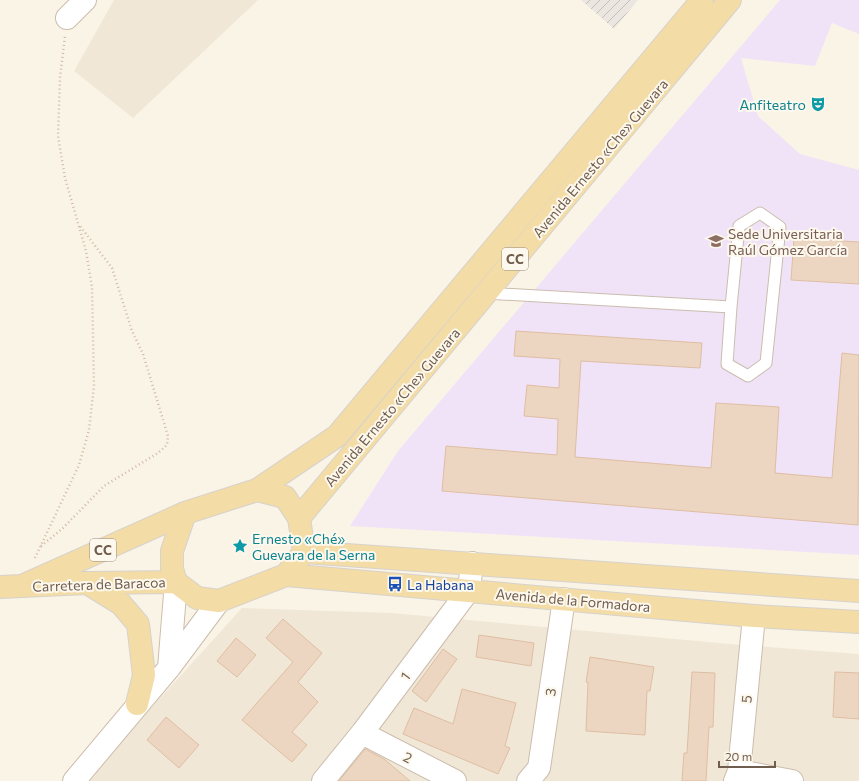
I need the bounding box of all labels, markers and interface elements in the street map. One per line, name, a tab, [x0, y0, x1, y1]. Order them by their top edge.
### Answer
street label: Avenida Ernesto «Che» Guevara	[529, 75, 671, 241]
theatre icon: Anfiteatro	[809, 95, 827, 113]
place label: Anfiteatro	[739, 96, 806, 113]
place label: Sede Universitaria Raúl Gómez García	[728, 225, 847, 258]
school or university icon: Sede Universitaria Raúl Gómez García	[707, 232, 725, 250]
road number: CC	[502, 248, 528, 270]
street label: Avenida Ernesto «Che» Guevara	[321, 324, 463, 490]
place label: Ernesto «Ché» Guevara de la Serna	[252, 530, 375, 563]
place icon: Ernesto «Ché» Guevara de la Serna	[231, 537, 249, 555]
road number: CC	[90, 539, 116, 561]
street label: Carretera de Baracoa	[32, 573, 166, 595]
bus stop icon: La Habana	[386, 575, 404, 593]
place label: La Habana	[407, 576, 474, 593]
street label: Avenida de la Formadora	[495, 585, 651, 615]
street label: 1	[396, 668, 414, 684]
street label: 3	[541, 687, 559, 697]
street label: 5	[737, 694, 755, 704]
scale bar	[719, 743, 775, 769]
street label: 2	[401, 748, 416, 766]
text: 20 m	[725, 749, 752, 763]

